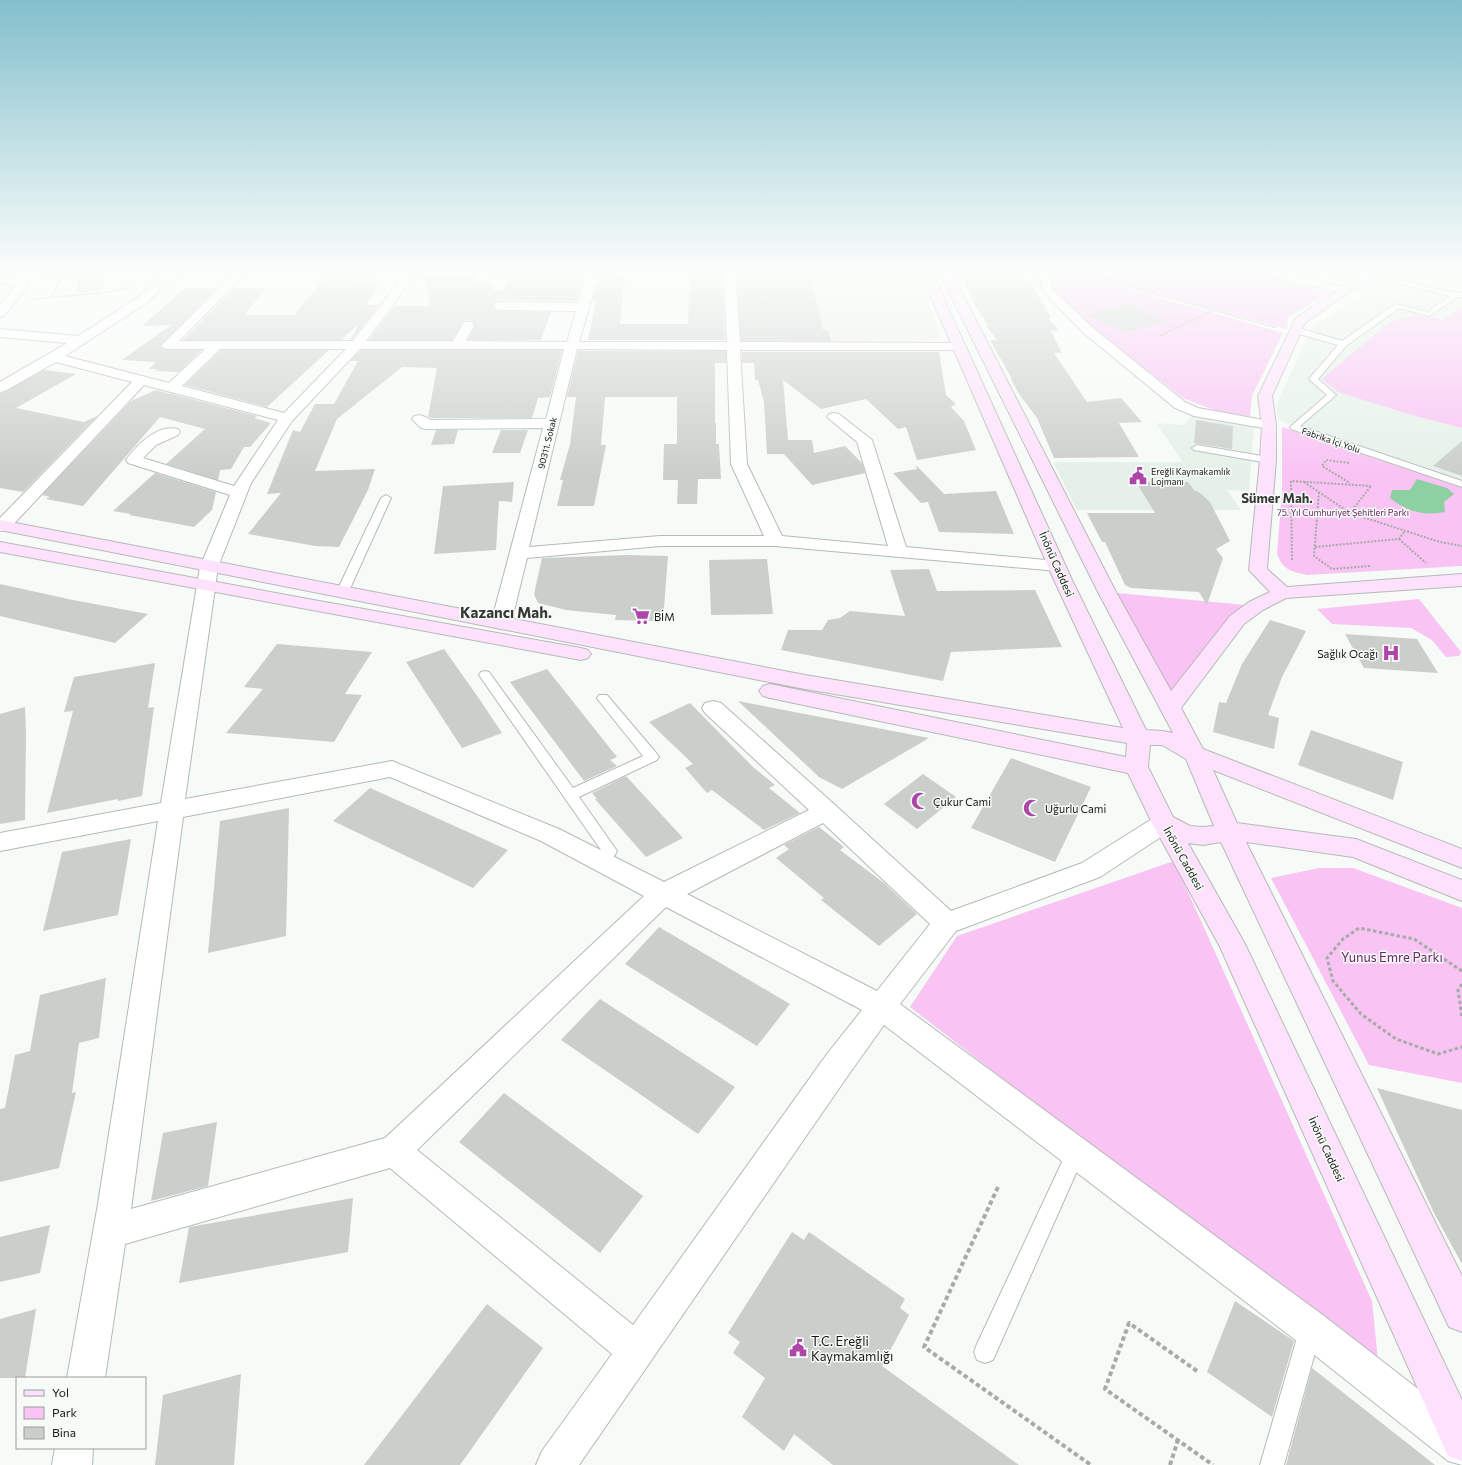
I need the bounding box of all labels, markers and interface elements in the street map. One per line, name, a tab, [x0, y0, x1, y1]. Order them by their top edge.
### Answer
street label: 90311. Sokak	[535, 416, 559, 470]
street label: Fabrika İçi Yolu	[1300, 425, 1362, 455]
public building icon: Ereğli Kaymakamlık Lojmanı	[1128, 466, 1148, 486]
place label: Ereğli Kaymakamlık Lojmanı	[1151, 466, 1231, 487]
district label: Sümer Mah.	[1241, 490, 1313, 506]
park label: 75. Yıl Cumhuriyet Şehitleri Parkı	[1277, 507, 1409, 518]
street label: İnönü Caddesi	[1037, 529, 1078, 599]
district label: Kazancı Mah.	[460, 603, 552, 621]
supermarket icon: BİM	[631, 606, 651, 626]
place label: BİM	[654, 609, 675, 623]
hospital icon: Sağlık Ocağı	[1381, 643, 1401, 663]
place label: Sağlık Ocağı	[1317, 647, 1378, 660]
mosque icon: Çukur Cami	[910, 791, 930, 811]
place label: Çukur Cami	[933, 795, 991, 808]
mosque icon: Uğurlu Cami	[1022, 798, 1042, 818]
place label: Uğurlu Cami	[1045, 802, 1106, 815]
street label: İnönü Caddesi	[1161, 824, 1208, 892]
park label: Yunus Emre Parkı	[1341, 949, 1443, 965]
street label: İnönü Caddesi	[1306, 1114, 1349, 1184]
place label: T.C. Ereğli Kaymakamlığı	[811, 1333, 893, 1364]
public building icon: T.C. Ereğli Kaymakamlığı	[788, 1338, 808, 1358]
legend	[16, 1377, 146, 1449]
text: Yol	[52, 1385, 69, 1399]
text: Park	[52, 1405, 78, 1419]
text: Bina	[52, 1425, 76, 1439]

